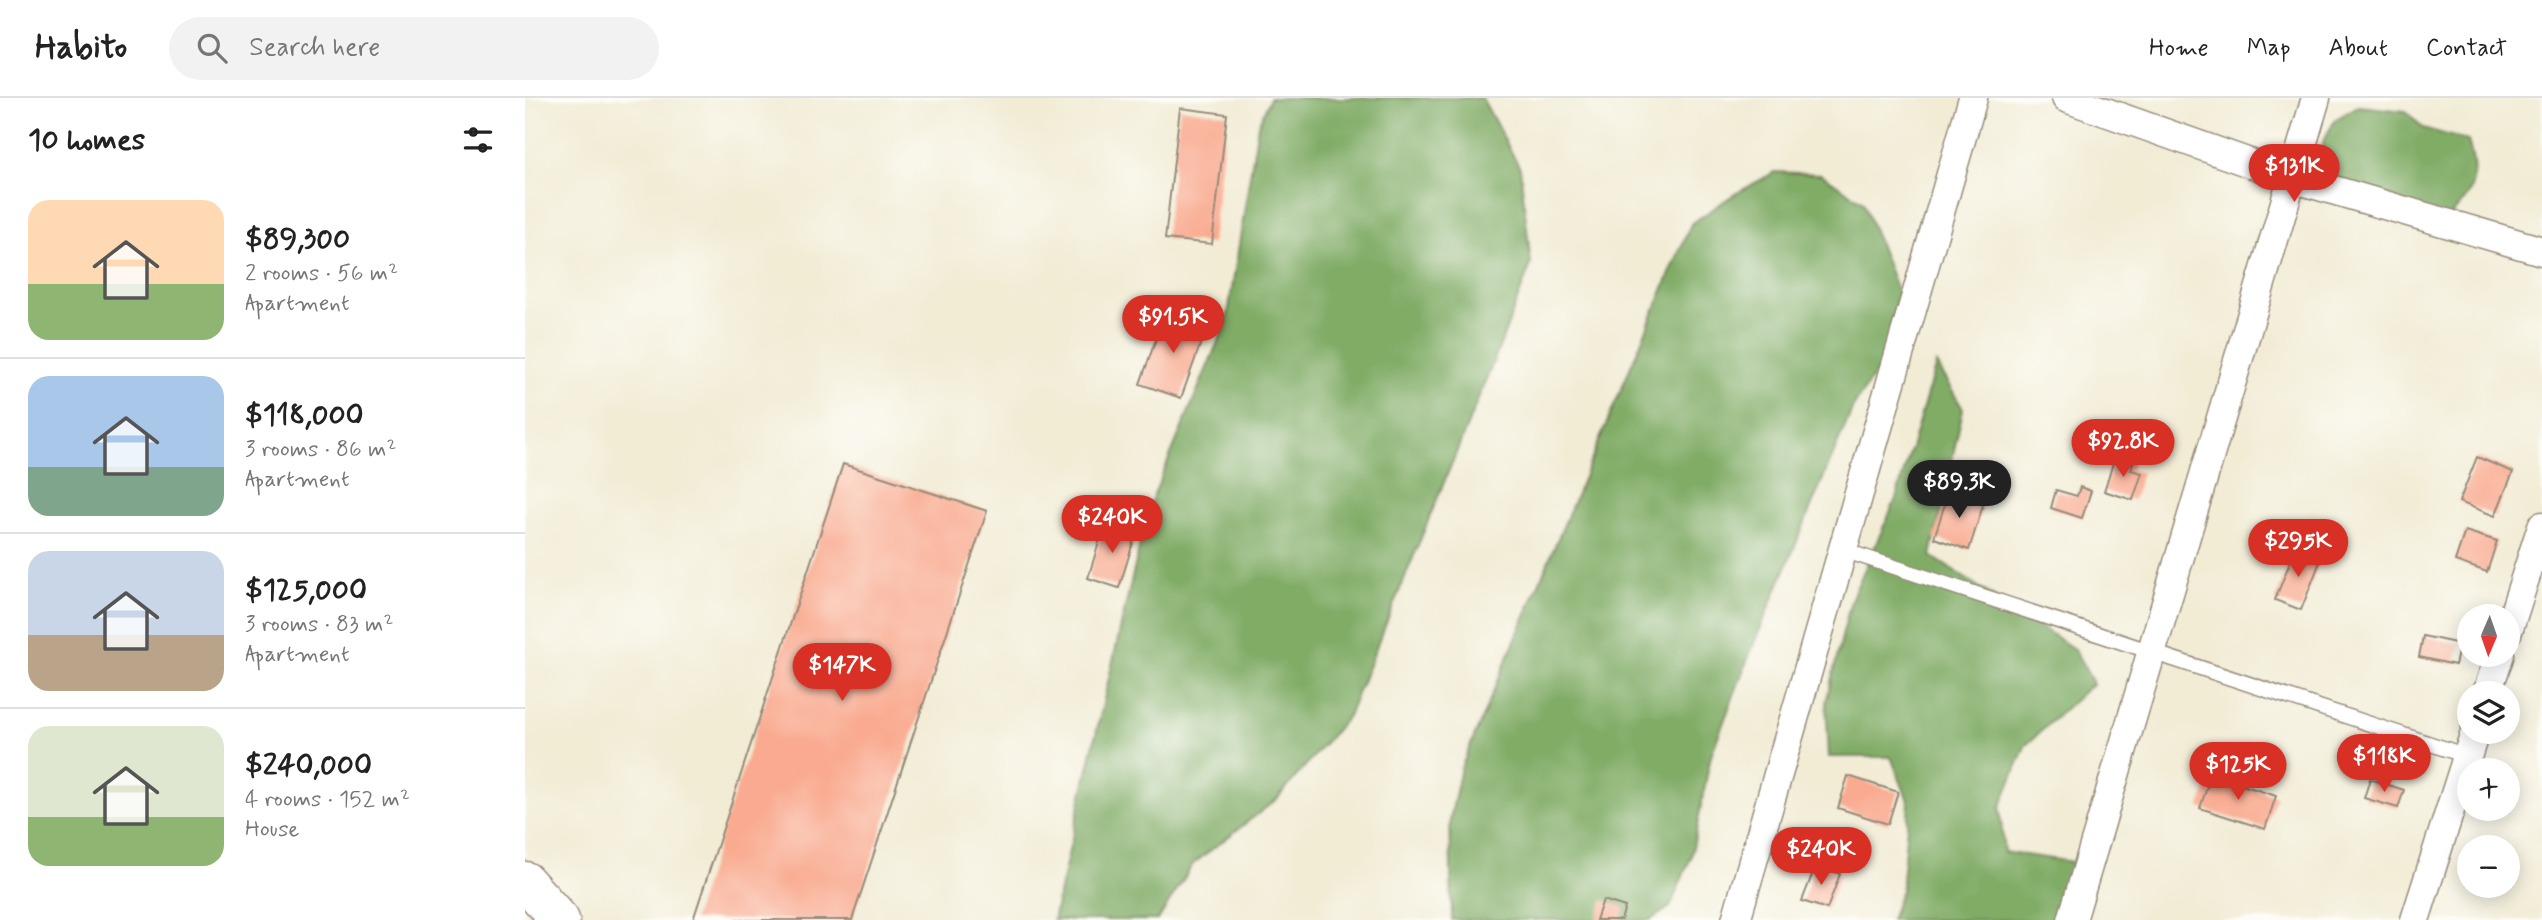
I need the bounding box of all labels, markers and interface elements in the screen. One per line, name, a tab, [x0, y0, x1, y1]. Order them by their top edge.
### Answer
search box	[169, 17, 659, 80]
text: Habito	[35, 26, 127, 70]
icon: search	[193, 29, 231, 67]
text: Search here	[249, 31, 380, 65]
text: Home	[2149, 33, 2209, 64]
text: Map	[2247, 33, 2291, 64]
text: About	[2329, 33, 2388, 64]
text: Contact	[2426, 33, 2507, 64]
text: 10 homes	[28, 121, 145, 160]
icon: filters	[459, 121, 497, 159]
pin: $131K	[2245, 144, 2343, 204]
text: $131K	[2265, 152, 2323, 182]
text: $89,300	[245, 220, 350, 259]
icon: home	[84, 228, 168, 312]
text: 2 rooms · 56 m²	[245, 259, 398, 289]
text: Apartment	[245, 289, 350, 319]
pin: $91.5K	[1116, 296, 1230, 355]
text: $91.5K	[1138, 303, 1208, 333]
text: $118,000	[245, 396, 364, 435]
icon: home	[84, 404, 168, 488]
pin: $92.8K	[2066, 420, 2180, 479]
text: $92.8K	[2088, 427, 2158, 457]
text: 3 rooms · 86 m²	[245, 435, 396, 465]
pin: $89.3K	[1902, 460, 2016, 520]
text: Apartment	[245, 465, 350, 495]
text: $89.3K	[1923, 468, 1995, 498]
pin: $240K	[1063, 496, 1161, 555]
text: $240K	[1078, 503, 1146, 533]
pin: $295K	[2249, 519, 2347, 579]
text: $295K	[2264, 527, 2332, 557]
text: $125,000	[245, 571, 367, 610]
icon: home	[84, 579, 168, 663]
north arrow	[2457, 604, 2520, 667]
map controls	[2457, 604, 2520, 898]
text: 3 rooms · 83 m²	[245, 610, 393, 640]
text: Apartment	[245, 640, 350, 670]
pin: $147K	[793, 644, 891, 703]
text: $147K	[809, 651, 875, 681]
button: layers	[2457, 681, 2520, 744]
pin: $118K	[2335, 734, 2433, 794]
pin: $125K	[2189, 742, 2287, 802]
text: $118K	[2353, 742, 2415, 772]
text: $240,000	[245, 746, 372, 785]
text: $125K	[2206, 750, 2270, 780]
icon: home	[84, 754, 168, 838]
button: +	[2457, 758, 2520, 821]
text: 4 rooms · 152 m²	[245, 785, 410, 815]
text: House	[245, 815, 299, 845]
pin: $240K	[1772, 828, 1870, 887]
text: $240K	[1787, 835, 1855, 865]
button: −	[2457, 835, 2520, 898]

